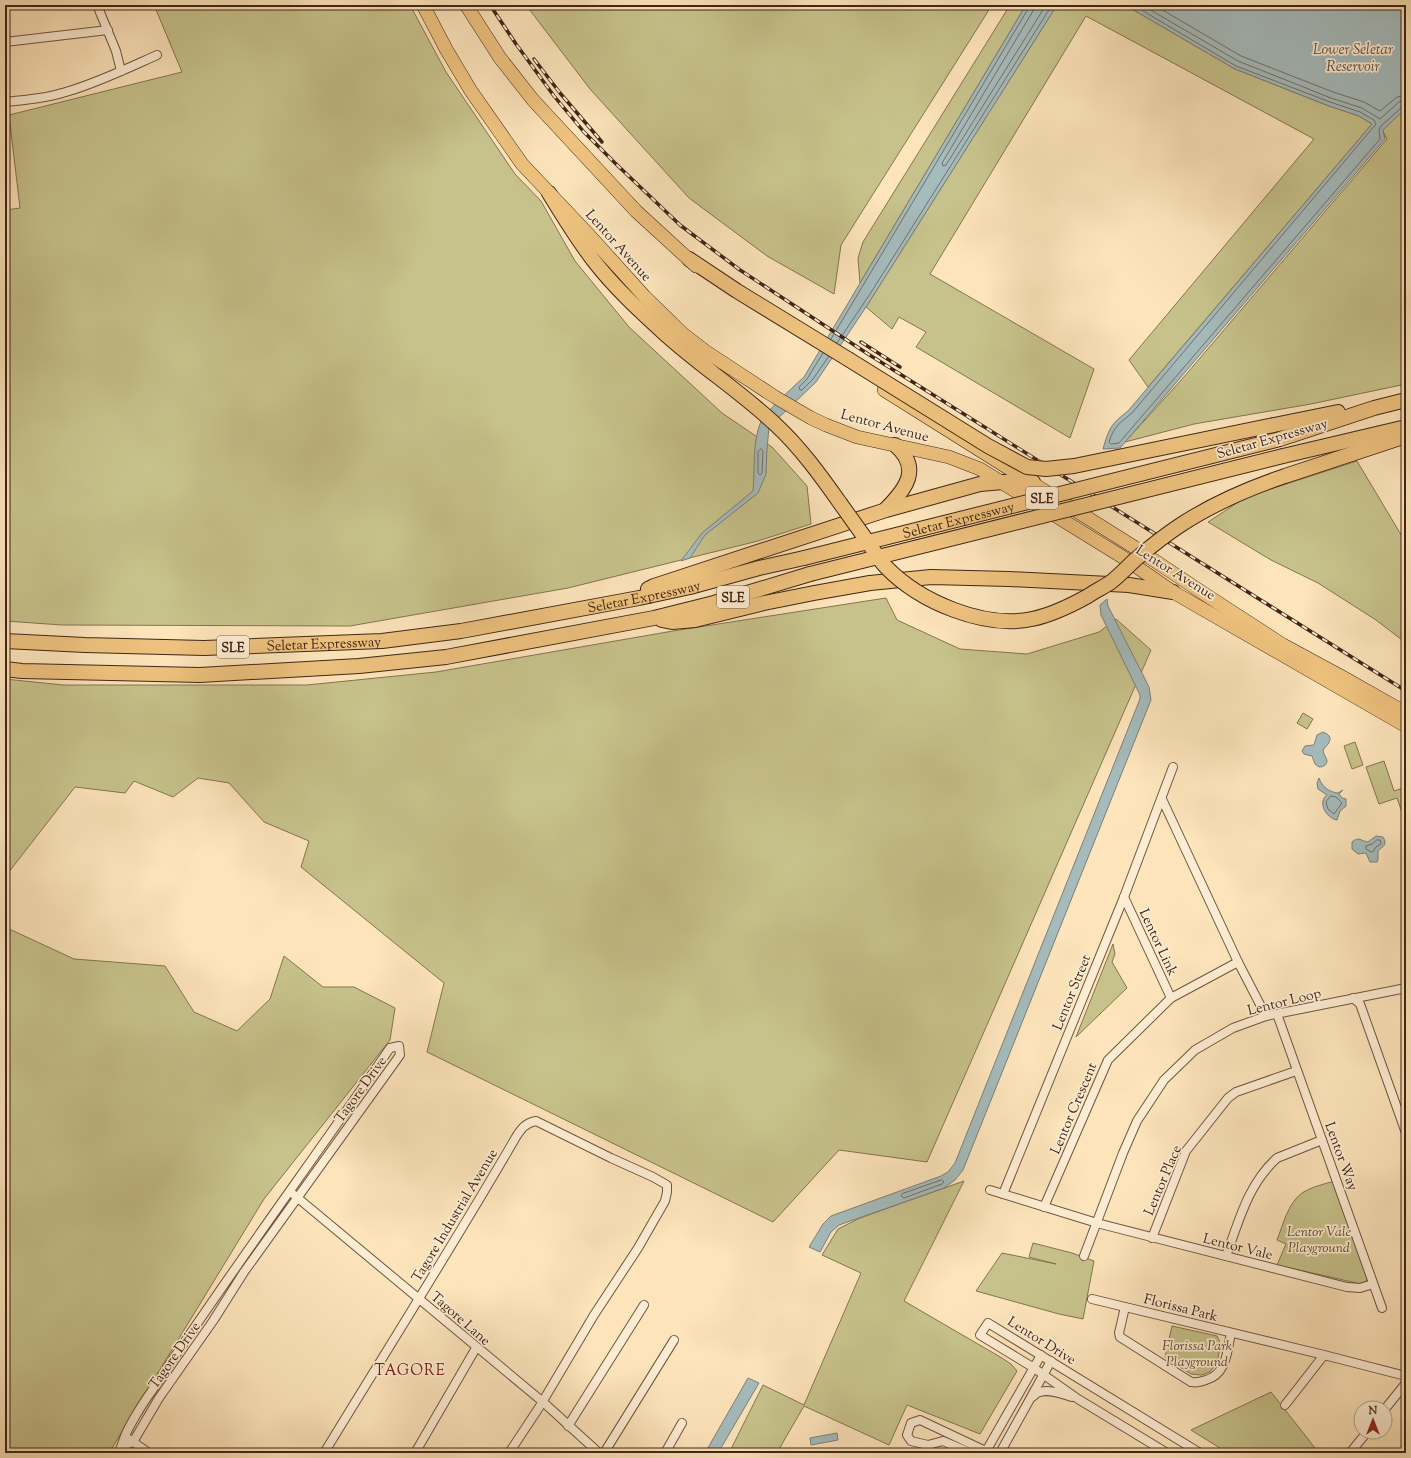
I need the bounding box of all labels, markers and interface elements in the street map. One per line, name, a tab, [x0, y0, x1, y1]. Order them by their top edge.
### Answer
water label: Lower Seletar Reservoir	[1313, 40, 1394, 78]
street label: Lentor Avenue	[580, 206, 655, 287]
street label: Lentor Avenue	[838, 406, 931, 448]
street label: Seletar Expressway	[1215, 415, 1330, 465]
road number: SLE	[1026, 487, 1058, 509]
street label: Seletar Expressway	[901, 498, 1017, 545]
street label: Lentor Avenue	[1131, 541, 1219, 606]
street label: Seletar Expressway	[586, 577, 703, 619]
road number: SLE	[717, 586, 749, 608]
street label: Seletar Expressway	[266, 633, 382, 658]
road number: SLE	[217, 636, 249, 658]
street label: Lentor Link	[1133, 906, 1182, 980]
street label: Lentor Street	[1049, 952, 1097, 1034]
street label: Lentor Loop	[1246, 984, 1324, 1022]
street label: Tagore Drive	[331, 1053, 393, 1127]
street label: Lentor Crescent	[1047, 1060, 1103, 1158]
street label: Lentor Way	[1318, 1120, 1362, 1194]
street label: Lentor Place	[1140, 1142, 1188, 1219]
street label: Tagore Industrial Avenue	[408, 1146, 503, 1286]
park label: Lentor Vale Playground	[1287, 1223, 1352, 1259]
street label: Lentor Vale	[1201, 1230, 1274, 1266]
street label: Tagore Lane	[425, 1288, 494, 1351]
street label: Florissa Park	[1141, 1290, 1220, 1328]
street label: Lentor Drive	[1003, 1313, 1079, 1371]
street label: Tagore Drive	[145, 1319, 206, 1394]
park label: Florissa Park Playground	[1162, 1337, 1233, 1373]
district label: TAGORE	[374, 1361, 446, 1382]
north arrow	[1353, 1400, 1393, 1440]
text: N	[1368, 1403, 1378, 1419]

